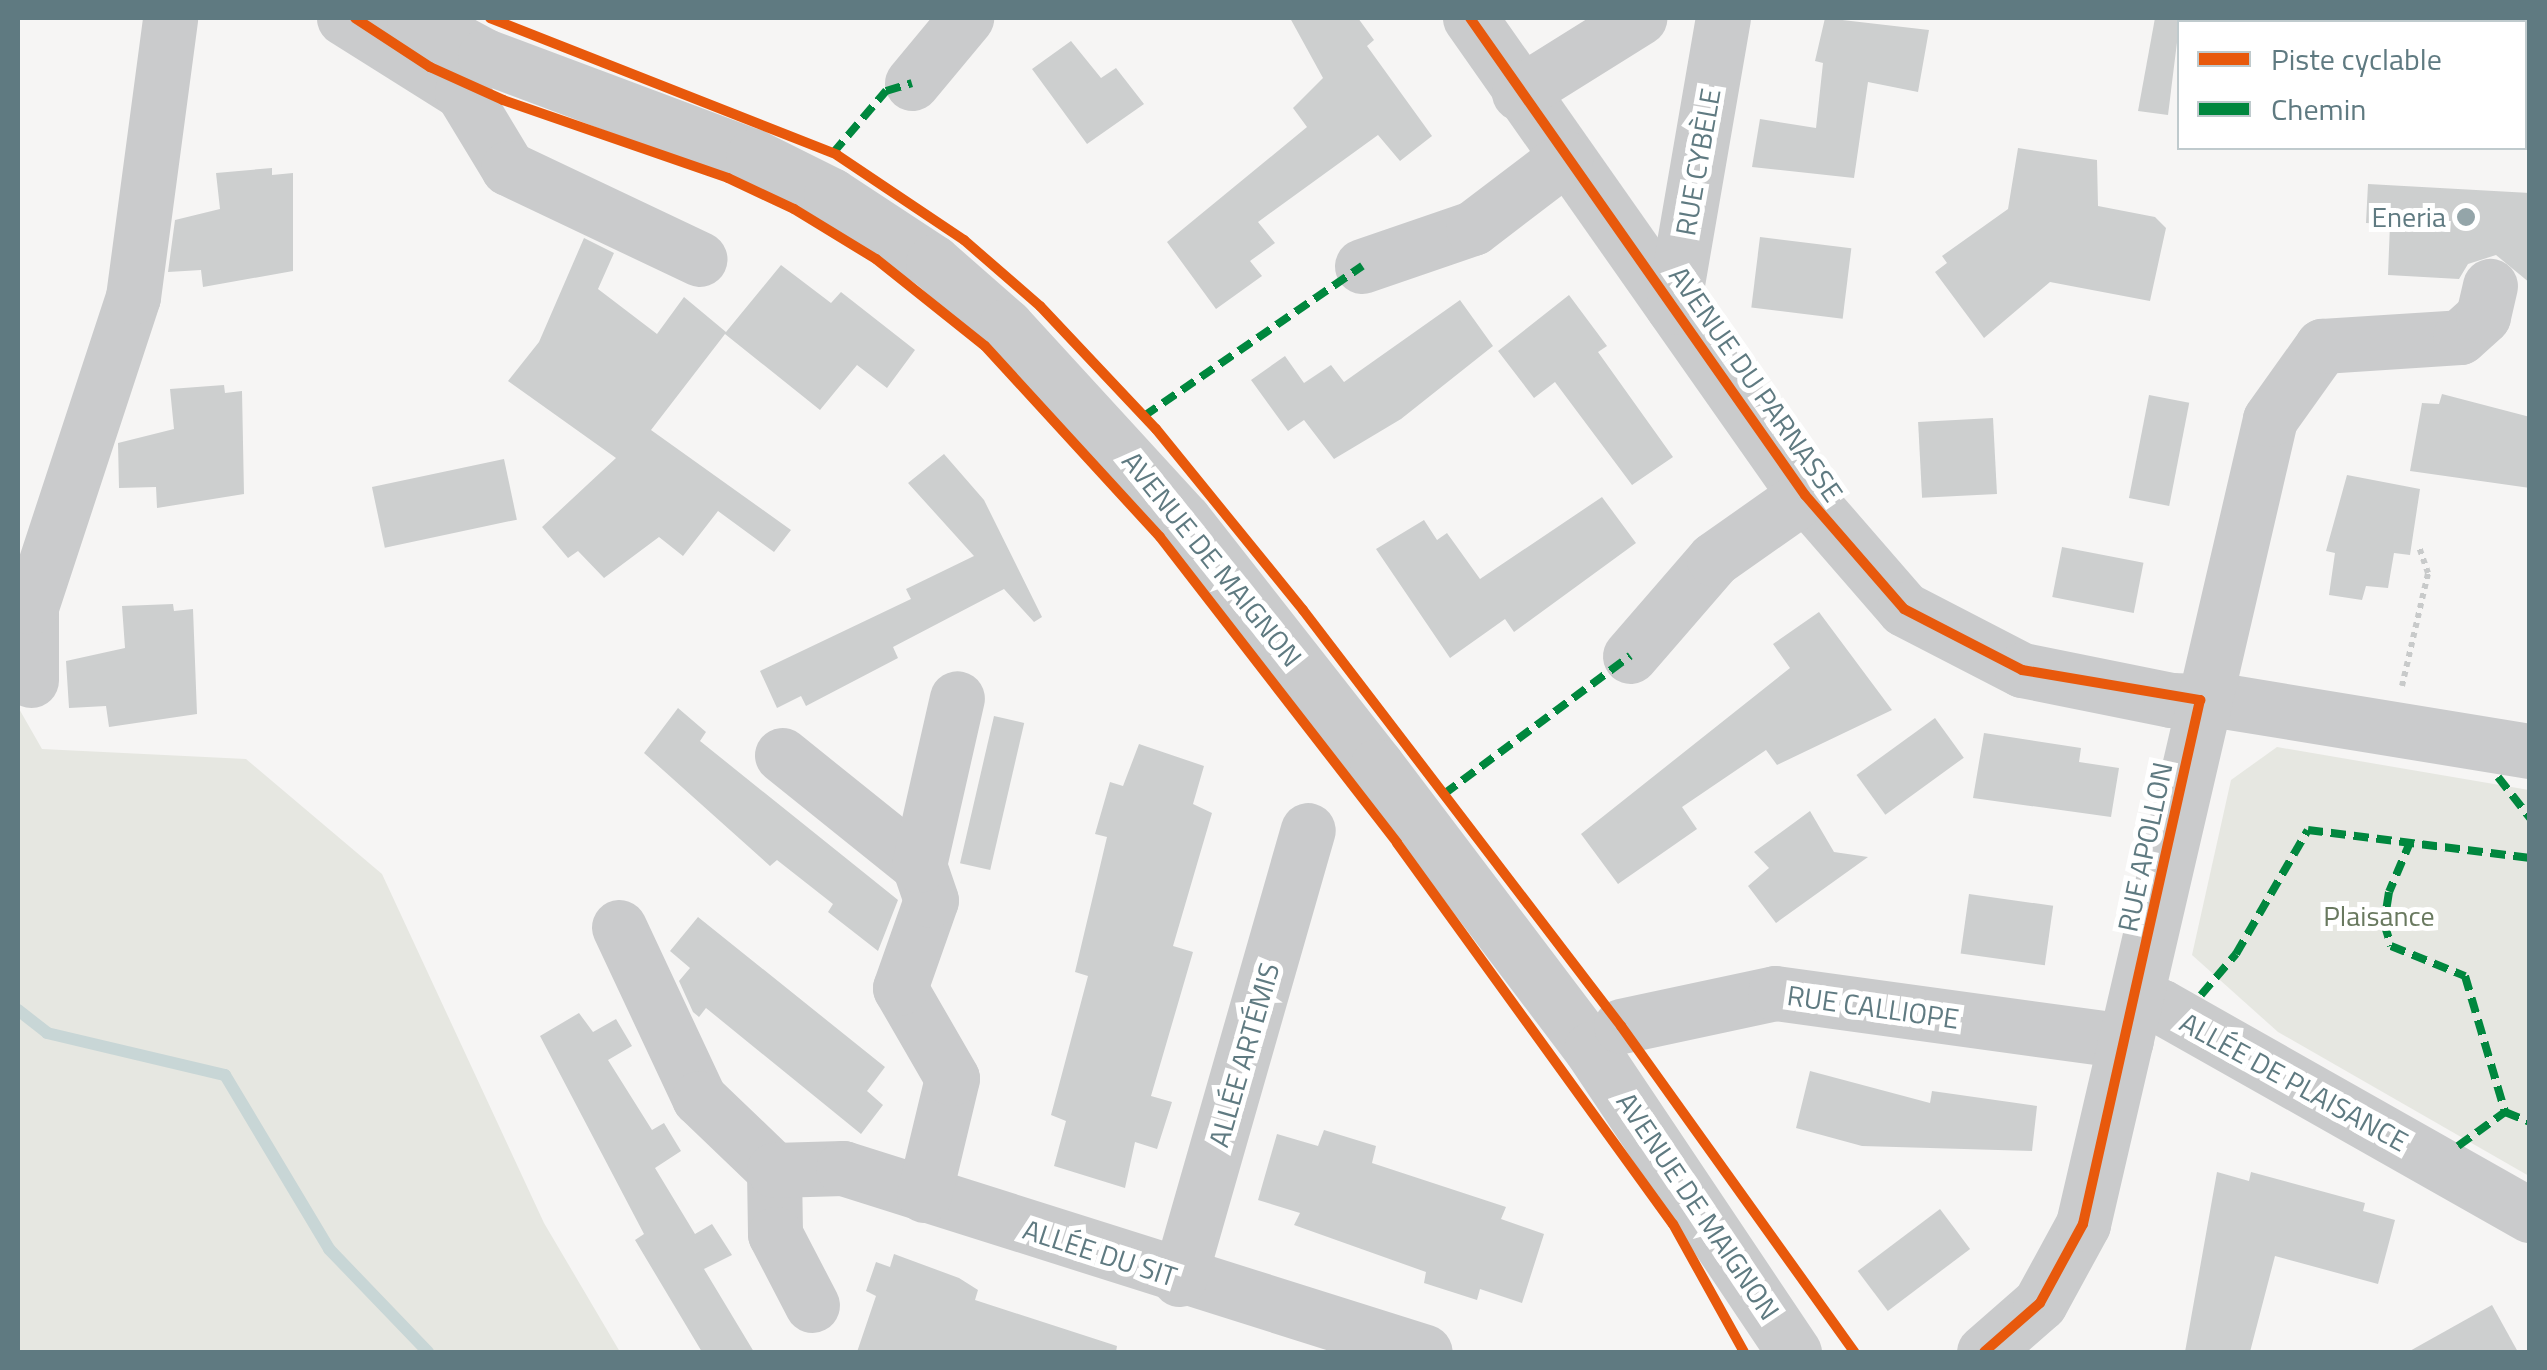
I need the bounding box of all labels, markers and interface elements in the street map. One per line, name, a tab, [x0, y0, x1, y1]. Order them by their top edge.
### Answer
legend	[2177, 20, 2527, 150]
text: Piste cyclable	[2271, 36, 2442, 82]
street label: RUE CYBÈLE	[1669, 86, 1727, 238]
text: Chemin	[2271, 86, 2366, 132]
place label: Eneria	[2371, 200, 2446, 234]
marker: Eneria	[2455, 206, 2477, 228]
street label: AVENUE DU PARNASSE	[1662, 260, 1850, 508]
street label: AVENUE DE MAIGNON	[1115, 445, 1309, 673]
street label: RUE APOLLON	[2111, 759, 2179, 935]
park label: Plaisance	[2323, 899, 2435, 933]
street label: ALLÉE ARTÉMIS	[1202, 959, 1286, 1151]
street label: RUE CALLIOPE	[1785, 978, 1961, 1036]
street label: ALLÉE DE PLAISANCE	[2174, 1005, 2414, 1159]
street label: AVENUE DE MAIGNON	[1610, 1086, 1786, 1326]
street label: ALLÉE DU SIT	[1019, 1212, 1181, 1294]

